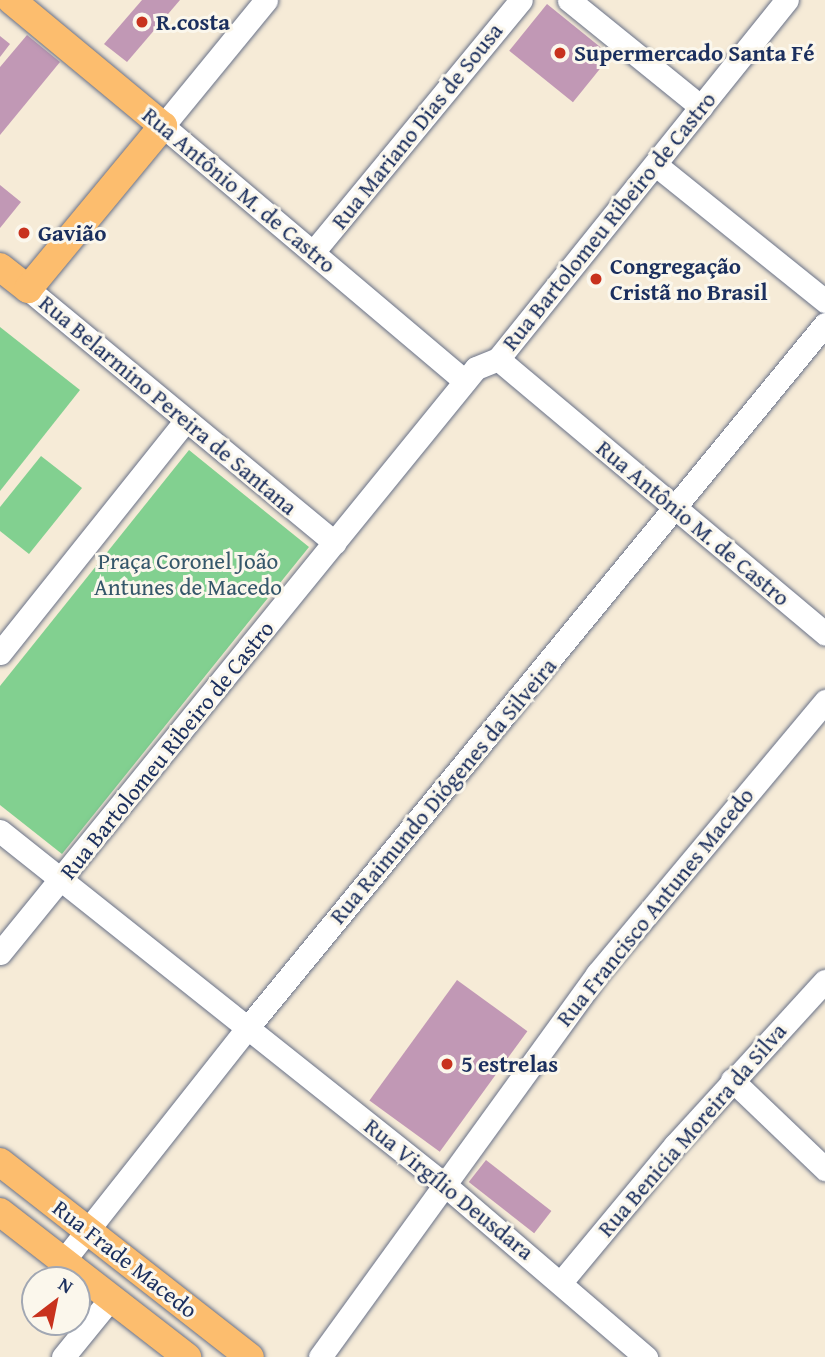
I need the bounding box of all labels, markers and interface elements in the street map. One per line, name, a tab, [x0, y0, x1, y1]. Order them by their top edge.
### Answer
place label: R.costa	[156, 8, 230, 36]
marker: R.costa	[134, 14, 150, 30]
street label: Rua Mariano Dias de Sousa	[325, 17, 509, 235]
place label: Supermercado Santa Fé	[574, 39, 815, 67]
marker: Supermercado Santa Fé	[552, 45, 568, 61]
street label: Rua Bartolomeu Ribeiro de Castro	[496, 86, 722, 356]
street label: Rua Antônio M. de Castro	[137, 101, 341, 279]
place label: Gavião	[38, 219, 106, 247]
marker: Gavião	[16, 225, 32, 241]
place label: Congregação Cristã no Brasil	[610, 252, 768, 306]
marker: Congregação Cristã no Brasil	[588, 271, 604, 287]
street label: Rua Belarmino Pereira de Santana	[34, 289, 302, 521]
street label: Rua Antônio M. de Castro	[591, 434, 795, 612]
park label: Praça Coronel João Antunes de Macedo	[94, 547, 282, 601]
street label: Rua Bartolomeu Ribeiro de Castro	[54, 615, 280, 885]
street label: Rua Raimundo Diógenes da Silveira	[324, 653, 562, 929]
street label: Rua Francisco Antunes Macedo	[550, 782, 760, 1032]
street label: Rua Benicia Moreira da Silva	[592, 1018, 792, 1242]
place label: 5 estrelas	[461, 1050, 558, 1078]
marker: 5 estrelas	[439, 1056, 455, 1072]
street label: Rua Virgílio Deusdara	[359, 1112, 539, 1266]
street label: Rua Frade Macedo	[47, 1194, 203, 1324]
north arrow	[21, 1266, 91, 1336]
text: N	[53, 1270, 79, 1300]

